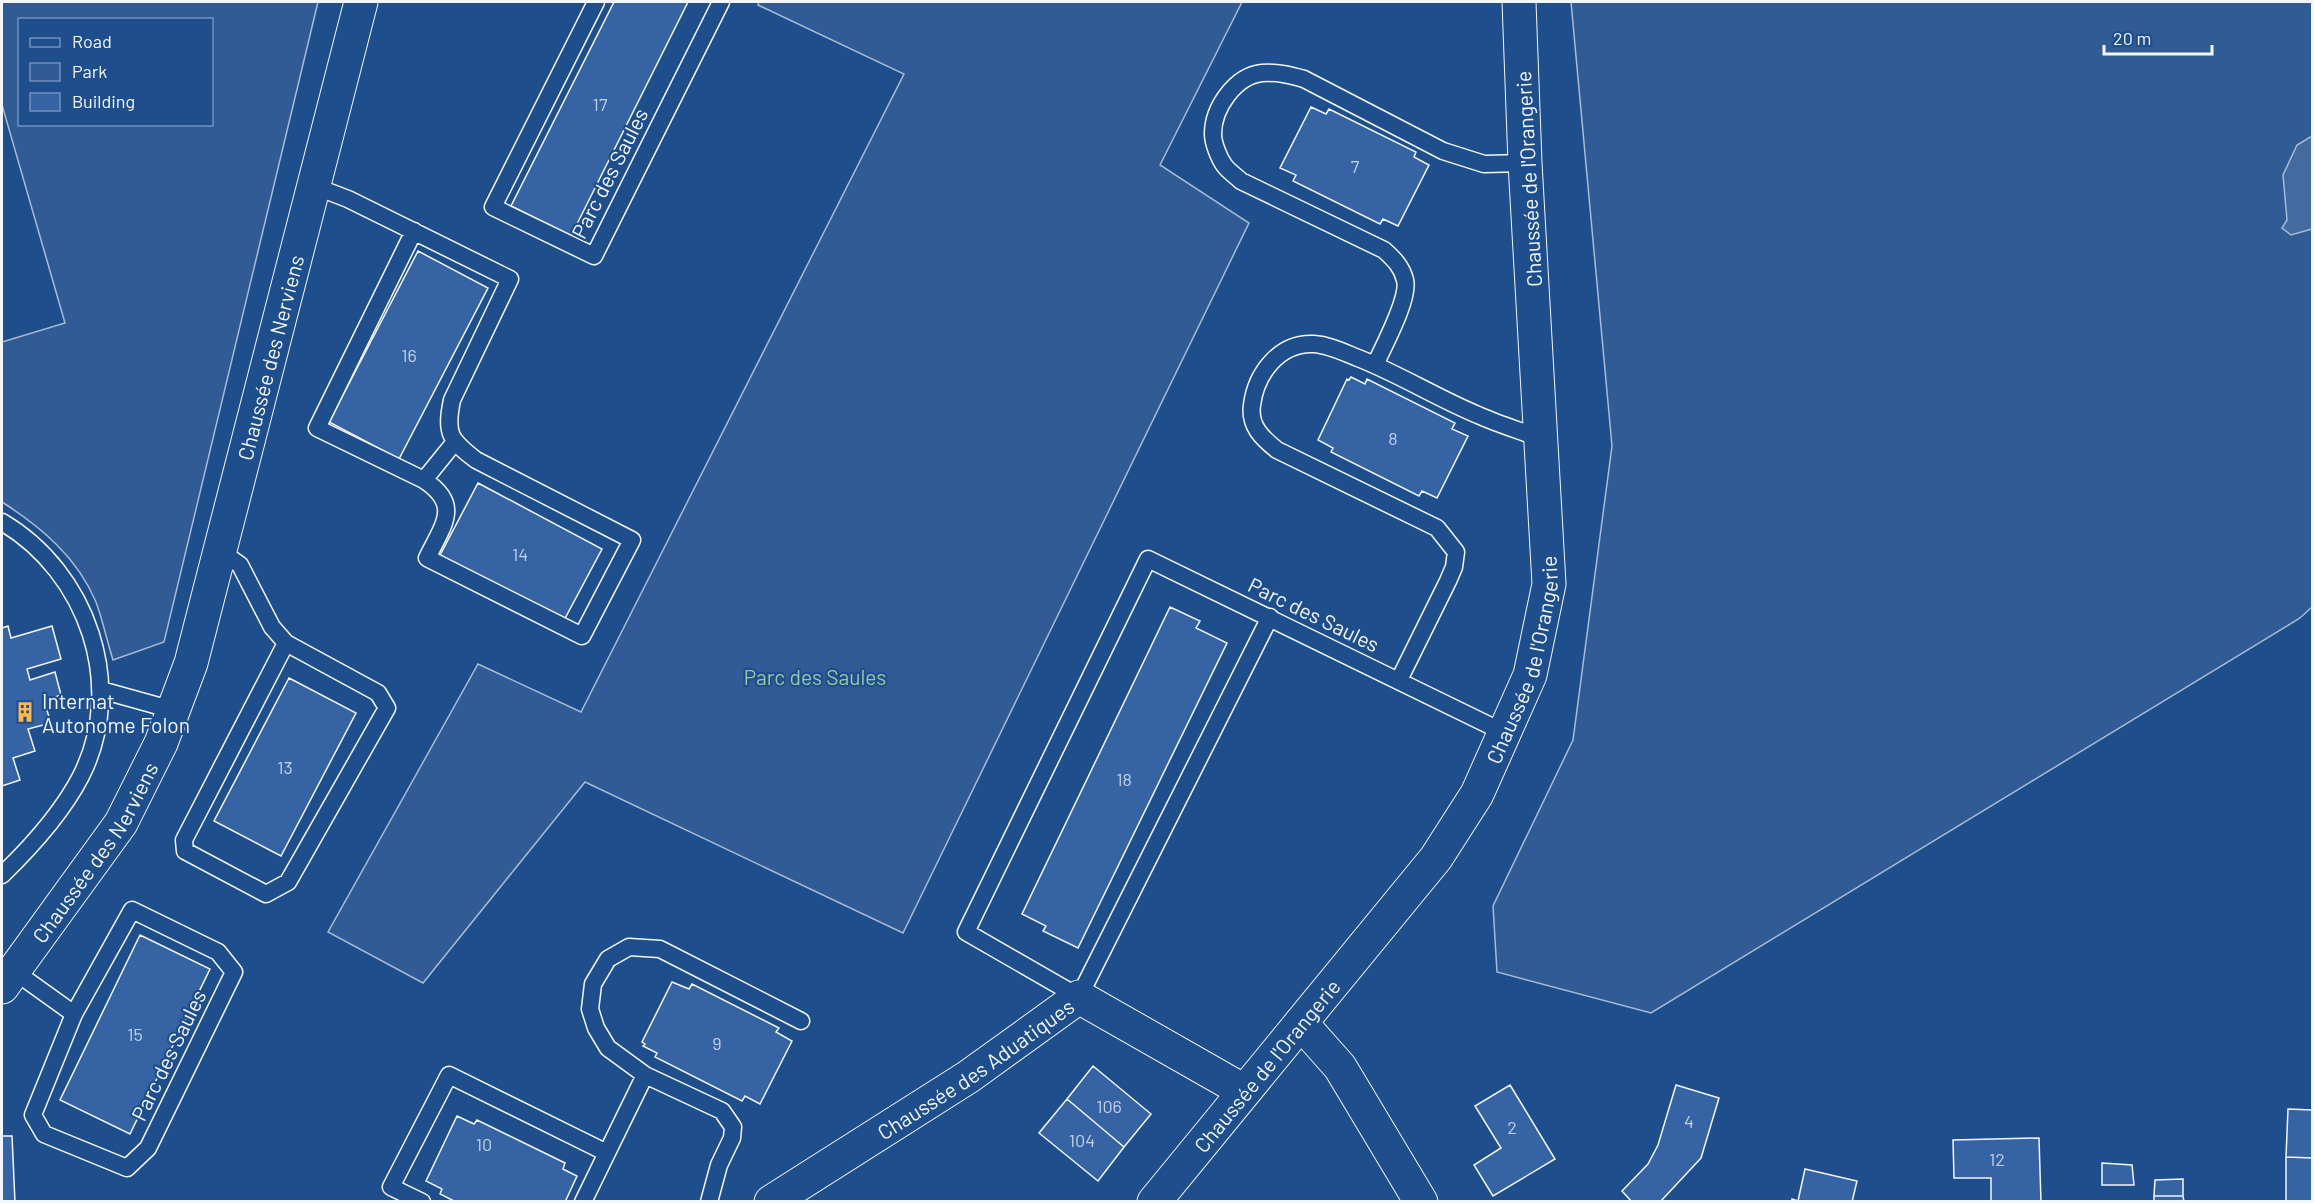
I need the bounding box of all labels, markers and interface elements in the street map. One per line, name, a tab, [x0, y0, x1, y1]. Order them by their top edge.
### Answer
legend	[18, 18, 213, 126]
scale bar	[2104, 18, 2212, 56]
text: 20 m	[2113, 27, 2151, 49]
text: Road	[72, 30, 112, 52]
text: Park	[72, 60, 107, 82]
street label: Chaussée de l'Orangerie	[1510, 70, 1546, 288]
text: Building	[72, 90, 135, 112]
house number: 17	[593, 93, 608, 115]
street label: Parc des Saules	[565, 104, 653, 242]
house number: 7	[1351, 155, 1360, 177]
street label: Chaussée des Nerviens	[231, 252, 308, 463]
house number: 16	[401, 344, 417, 366]
house number: 8	[1388, 427, 1398, 449]
house number: 14	[512, 543, 528, 565]
street label: Chaussée de l'Orangerie	[1480, 555, 1562, 767]
street label: Parc des Saules	[1244, 571, 1384, 657]
park label: Parc des Saules	[744, 664, 886, 689]
place label: Internat Autonome Folon	[42, 688, 190, 737]
building icon: Internat Autonome Folon	[13, 700, 37, 724]
house number: 13	[277, 756, 293, 778]
street label: Chaussée des Nerviens	[26, 758, 162, 947]
house number: 18	[1116, 768, 1132, 790]
street label: Chaussée de l'Orangerie	[1188, 973, 1345, 1157]
street label: Parc des Saules	[125, 985, 211, 1125]
street label: Chaussée des Aduatiques	[872, 993, 1078, 1144]
house number: 15	[127, 1023, 143, 1045]
house number: 9	[712, 1032, 722, 1054]
house number: 106	[1096, 1095, 1122, 1117]
house number: 4	[1684, 1110, 1694, 1132]
house number: 2	[1507, 1116, 1517, 1138]
house number: 104	[1069, 1129, 1095, 1151]
house number: 10	[476, 1133, 492, 1155]
house number: 12	[1989, 1148, 2005, 1170]

